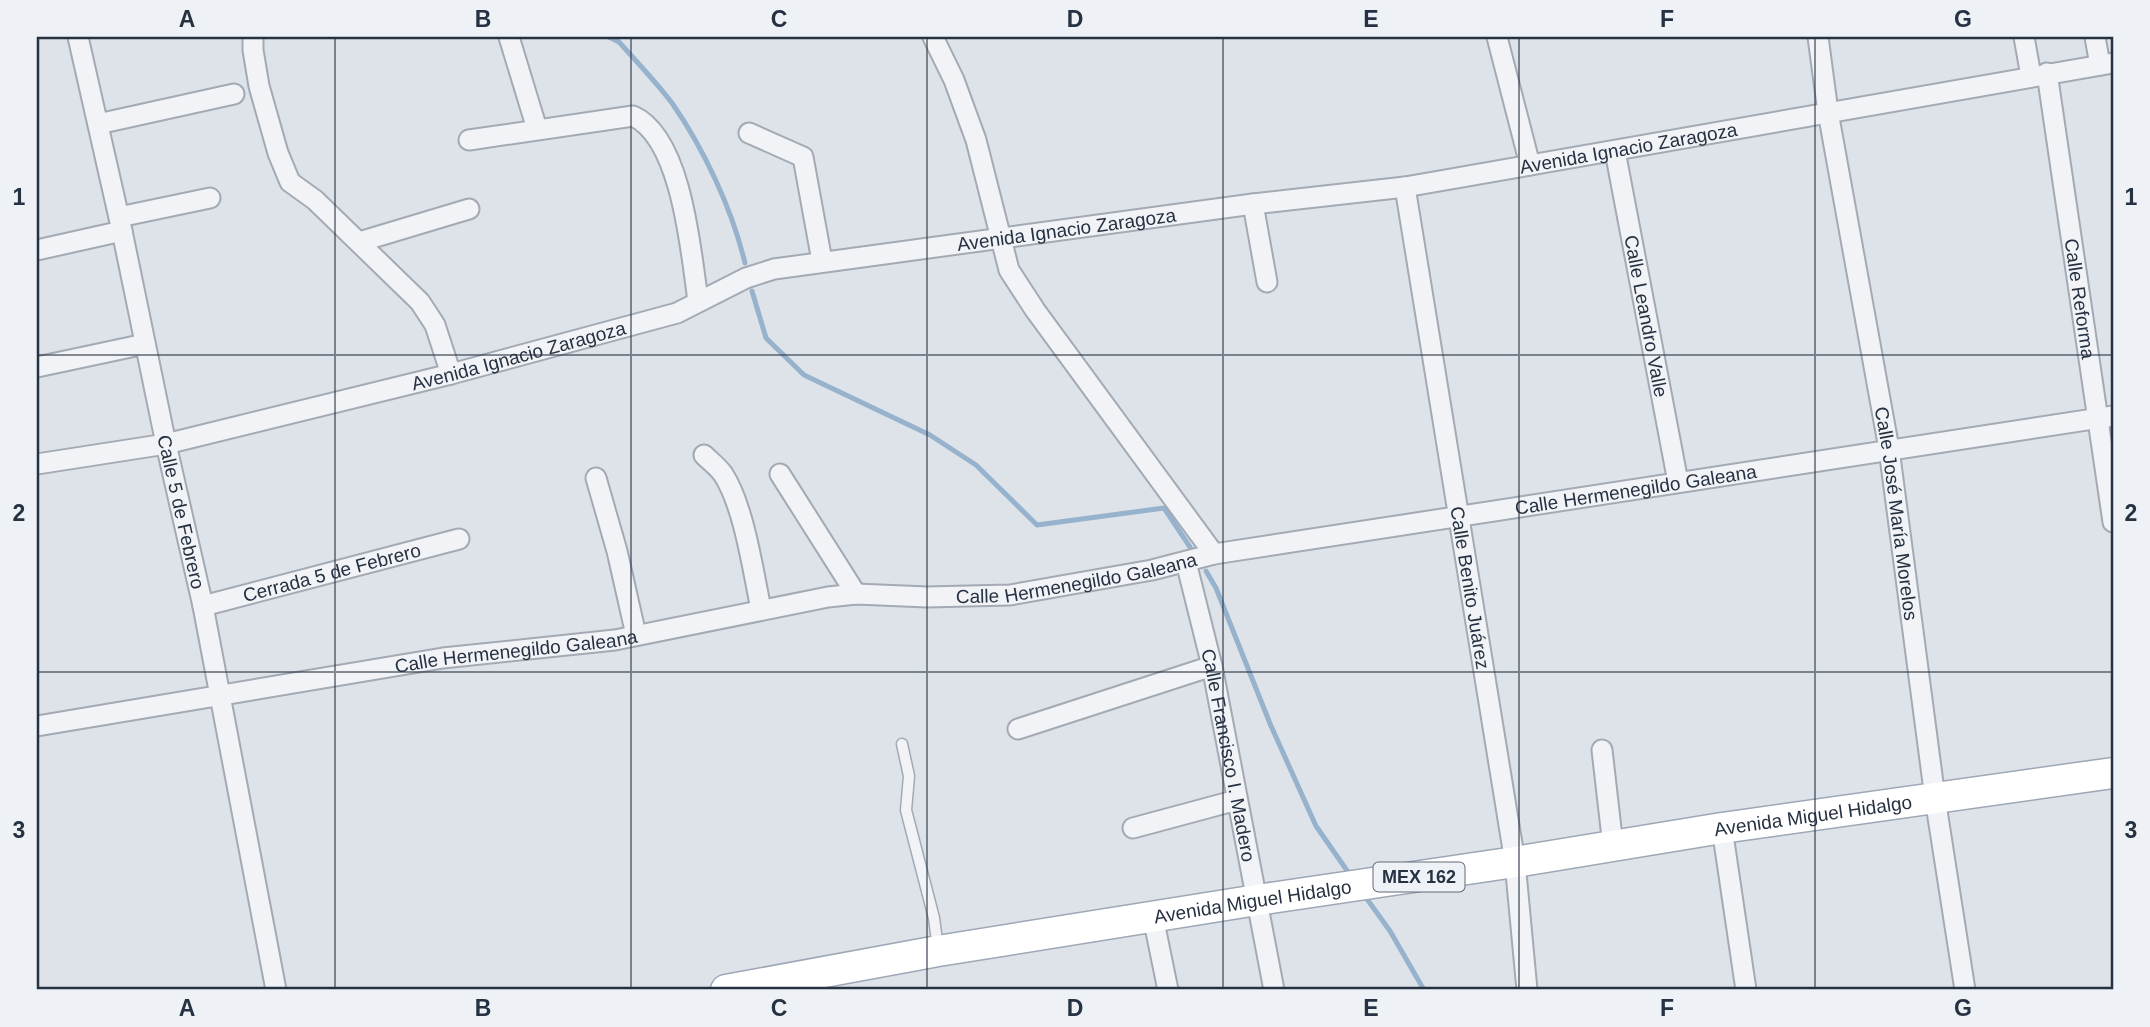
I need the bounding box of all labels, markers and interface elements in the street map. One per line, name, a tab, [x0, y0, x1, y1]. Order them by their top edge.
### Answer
text: A	[179, 6, 195, 32]
text: B	[475, 6, 491, 32]
text: C	[771, 6, 787, 32]
text: D	[1067, 6, 1083, 32]
text: E	[1363, 6, 1379, 32]
text: F	[1660, 6, 1674, 32]
text: G	[1954, 6, 1972, 32]
street label: Avenida Ignacio Zaragoza	[1518, 118, 1739, 177]
text: 1	[13, 184, 26, 210]
text: 1	[2125, 184, 2138, 210]
street label: Avenida Ignacio Zaragoza	[956, 204, 1178, 255]
street label: Calle Leandro Valle	[1621, 233, 1672, 399]
street label: Calle Reforma	[2061, 237, 2099, 361]
street label: Avenida Ignacio Zaragoza	[409, 317, 628, 394]
street label: Calle José María Morelos	[1871, 405, 1922, 622]
street label: Calle 5 de Febrero	[154, 433, 209, 591]
street label: Calle Hermenegildo Galeana	[1513, 460, 1758, 518]
text: 2	[13, 500, 25, 526]
text: 2	[2125, 500, 2137, 526]
street label: Calle Benito Juárez	[1447, 505, 1494, 671]
street label: Cerrada 5 de Febrero	[241, 539, 423, 606]
street label: Calle Hermenegildo Galeana	[956, 548, 1199, 607]
street label: Calle Hermenegildo Galeana	[393, 625, 640, 676]
street label: Calle Francisco I. Madero	[1198, 646, 1260, 864]
street label: Avenida Miguel Hidalgo	[1712, 791, 1913, 840]
text: 3	[13, 817, 25, 843]
text: 3	[2125, 817, 2137, 843]
road number: MEX 162	[1374, 862, 1464, 892]
street label: Avenida Miguel Hidalgo	[1152, 876, 1353, 927]
text: A	[179, 995, 195, 1021]
text: B	[475, 995, 491, 1021]
text: C	[771, 995, 787, 1021]
text: D	[1067, 995, 1083, 1021]
text: E	[1363, 995, 1379, 1021]
text: F	[1660, 995, 1674, 1021]
text: G	[1954, 995, 1972, 1021]

